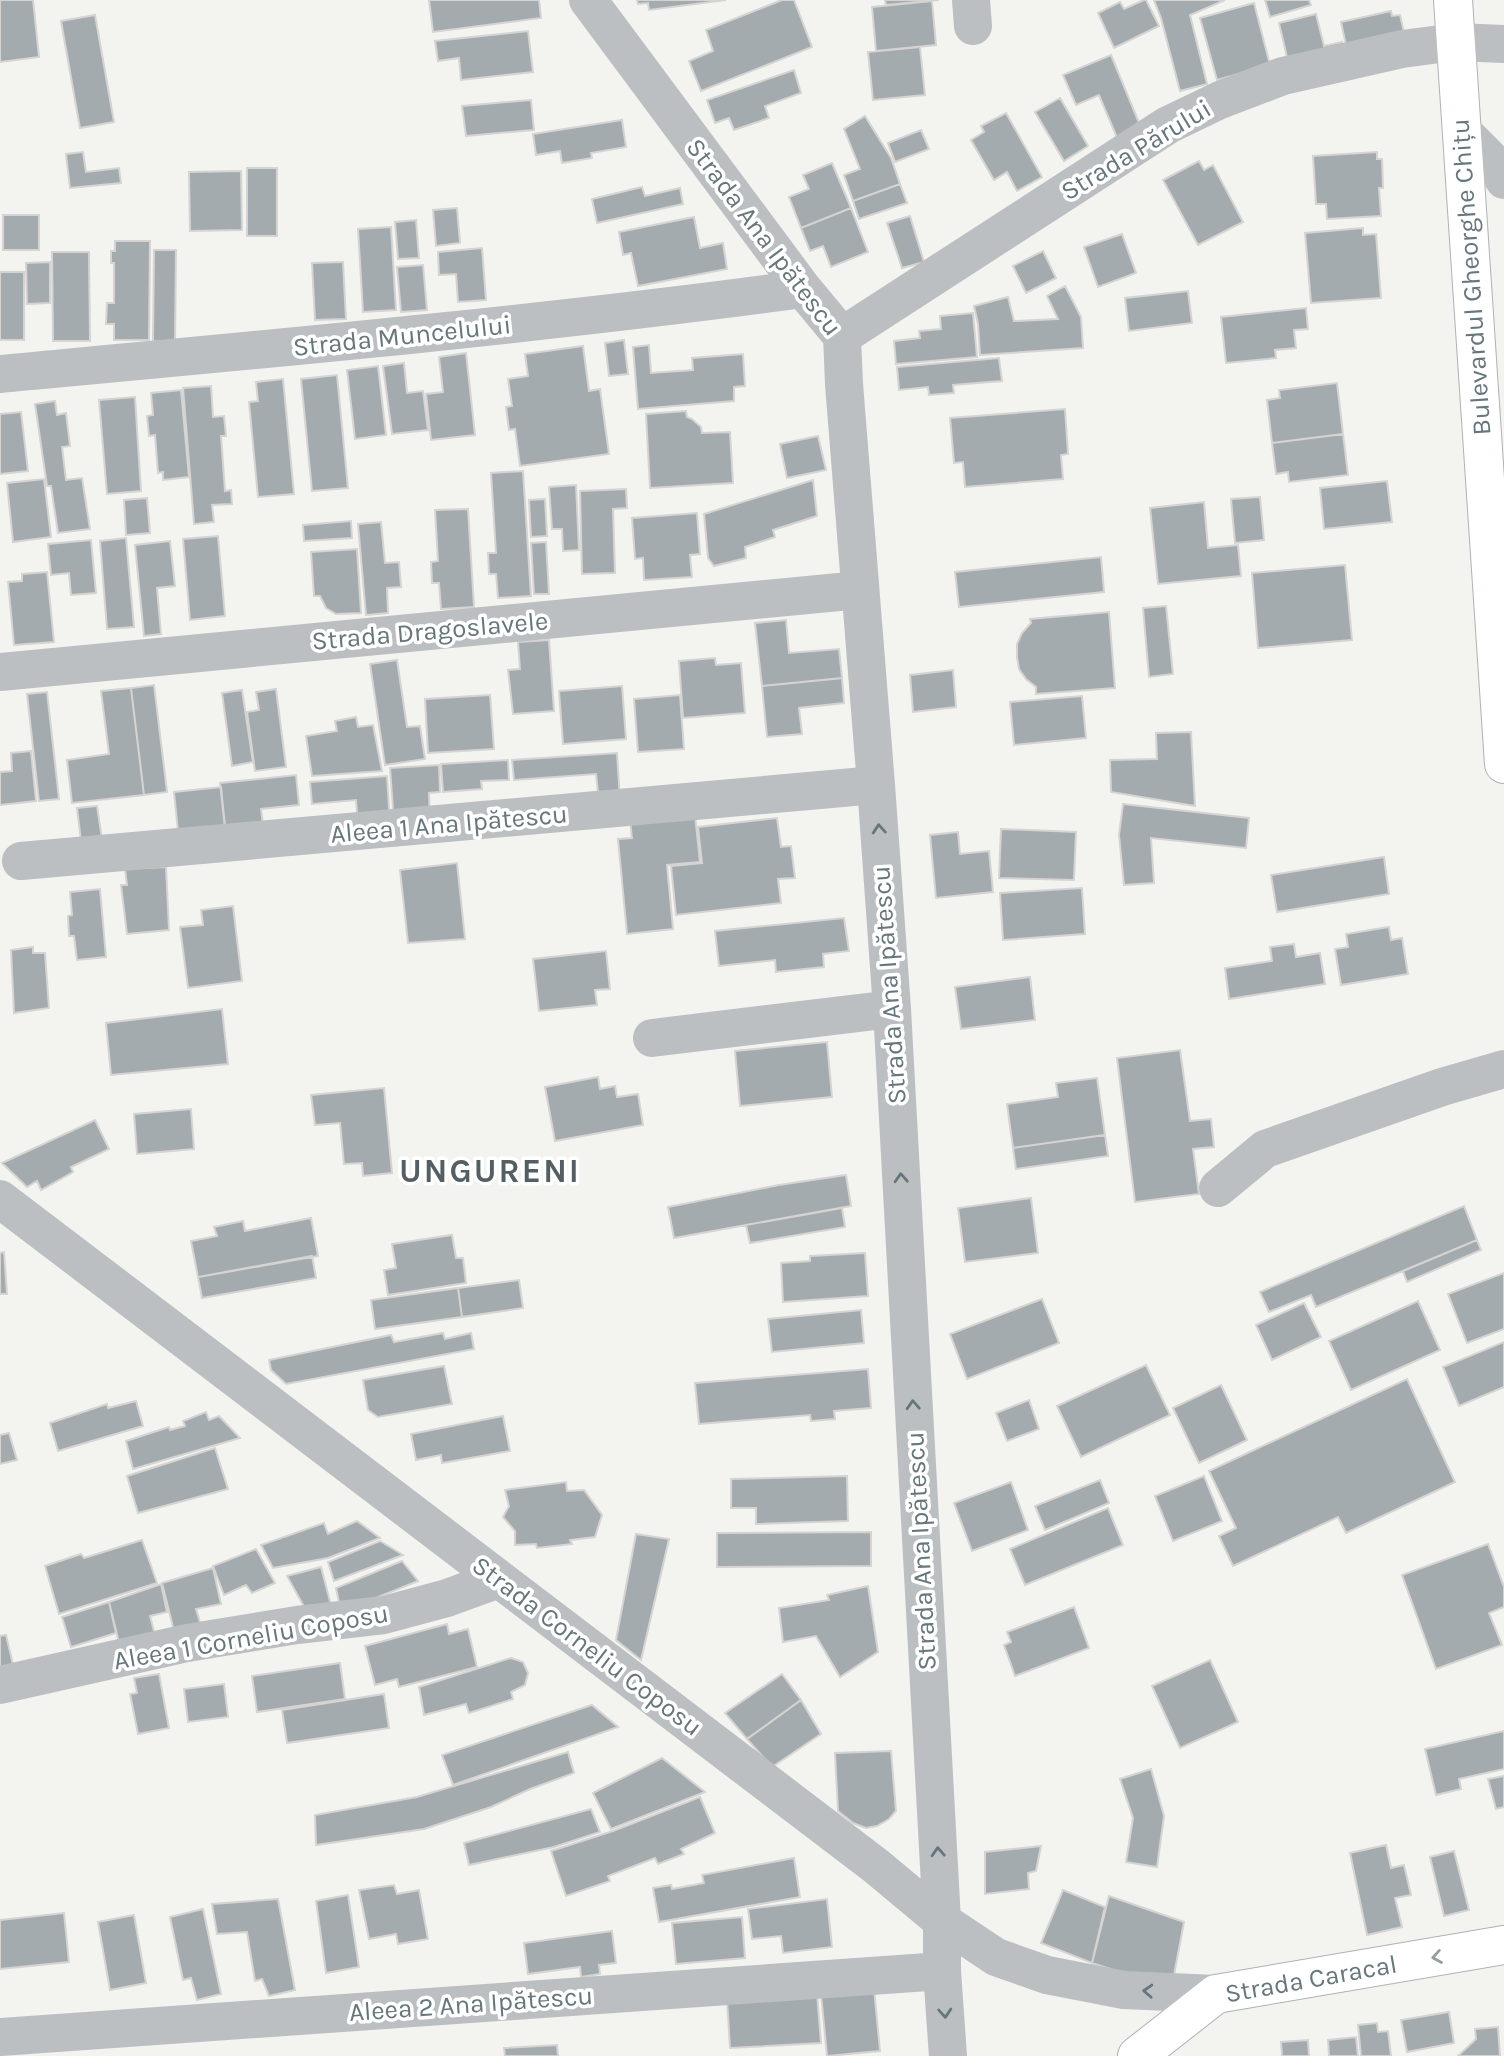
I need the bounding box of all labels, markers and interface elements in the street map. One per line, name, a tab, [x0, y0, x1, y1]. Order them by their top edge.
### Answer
street label: Strada Părului	[1055, 93, 1217, 207]
street label: Bulevardul Gheorghe Chițu	[1444, 117, 1498, 437]
street label: Strada Ana Ipătescu	[680, 132, 848, 342]
street label: Strada Muncelului	[291, 309, 513, 363]
street label: Strada Dragoslavele	[311, 605, 549, 657]
street label: Aleea 1 Ana Ipătescu	[329, 798, 569, 850]
one-way arrow	[872, 823, 887, 834]
street label: Strada Ana Ipătescu	[865, 865, 913, 1105]
district label: UNGURENI	[399, 1152, 581, 1190]
one-way arrow	[894, 1172, 909, 1183]
one-way arrow	[906, 1399, 921, 1410]
street label: Strada Ana Ipătescu	[899, 1431, 943, 1671]
street label: Strada Corneliu Coposu	[466, 1549, 708, 1743]
street label: Aleea 1 Corneliu Coposu	[111, 1598, 391, 1676]
one-way arrow	[930, 1847, 945, 1858]
street label: Strada Caracal	[1223, 1949, 1399, 2009]
one-way arrow	[1431, 1949, 1443, 1964]
street label: Aleea 2 Ana Ipătescu	[348, 1980, 594, 2028]
one-way arrow	[1142, 1984, 1153, 1999]
one-way arrow	[937, 2008, 952, 2019]

